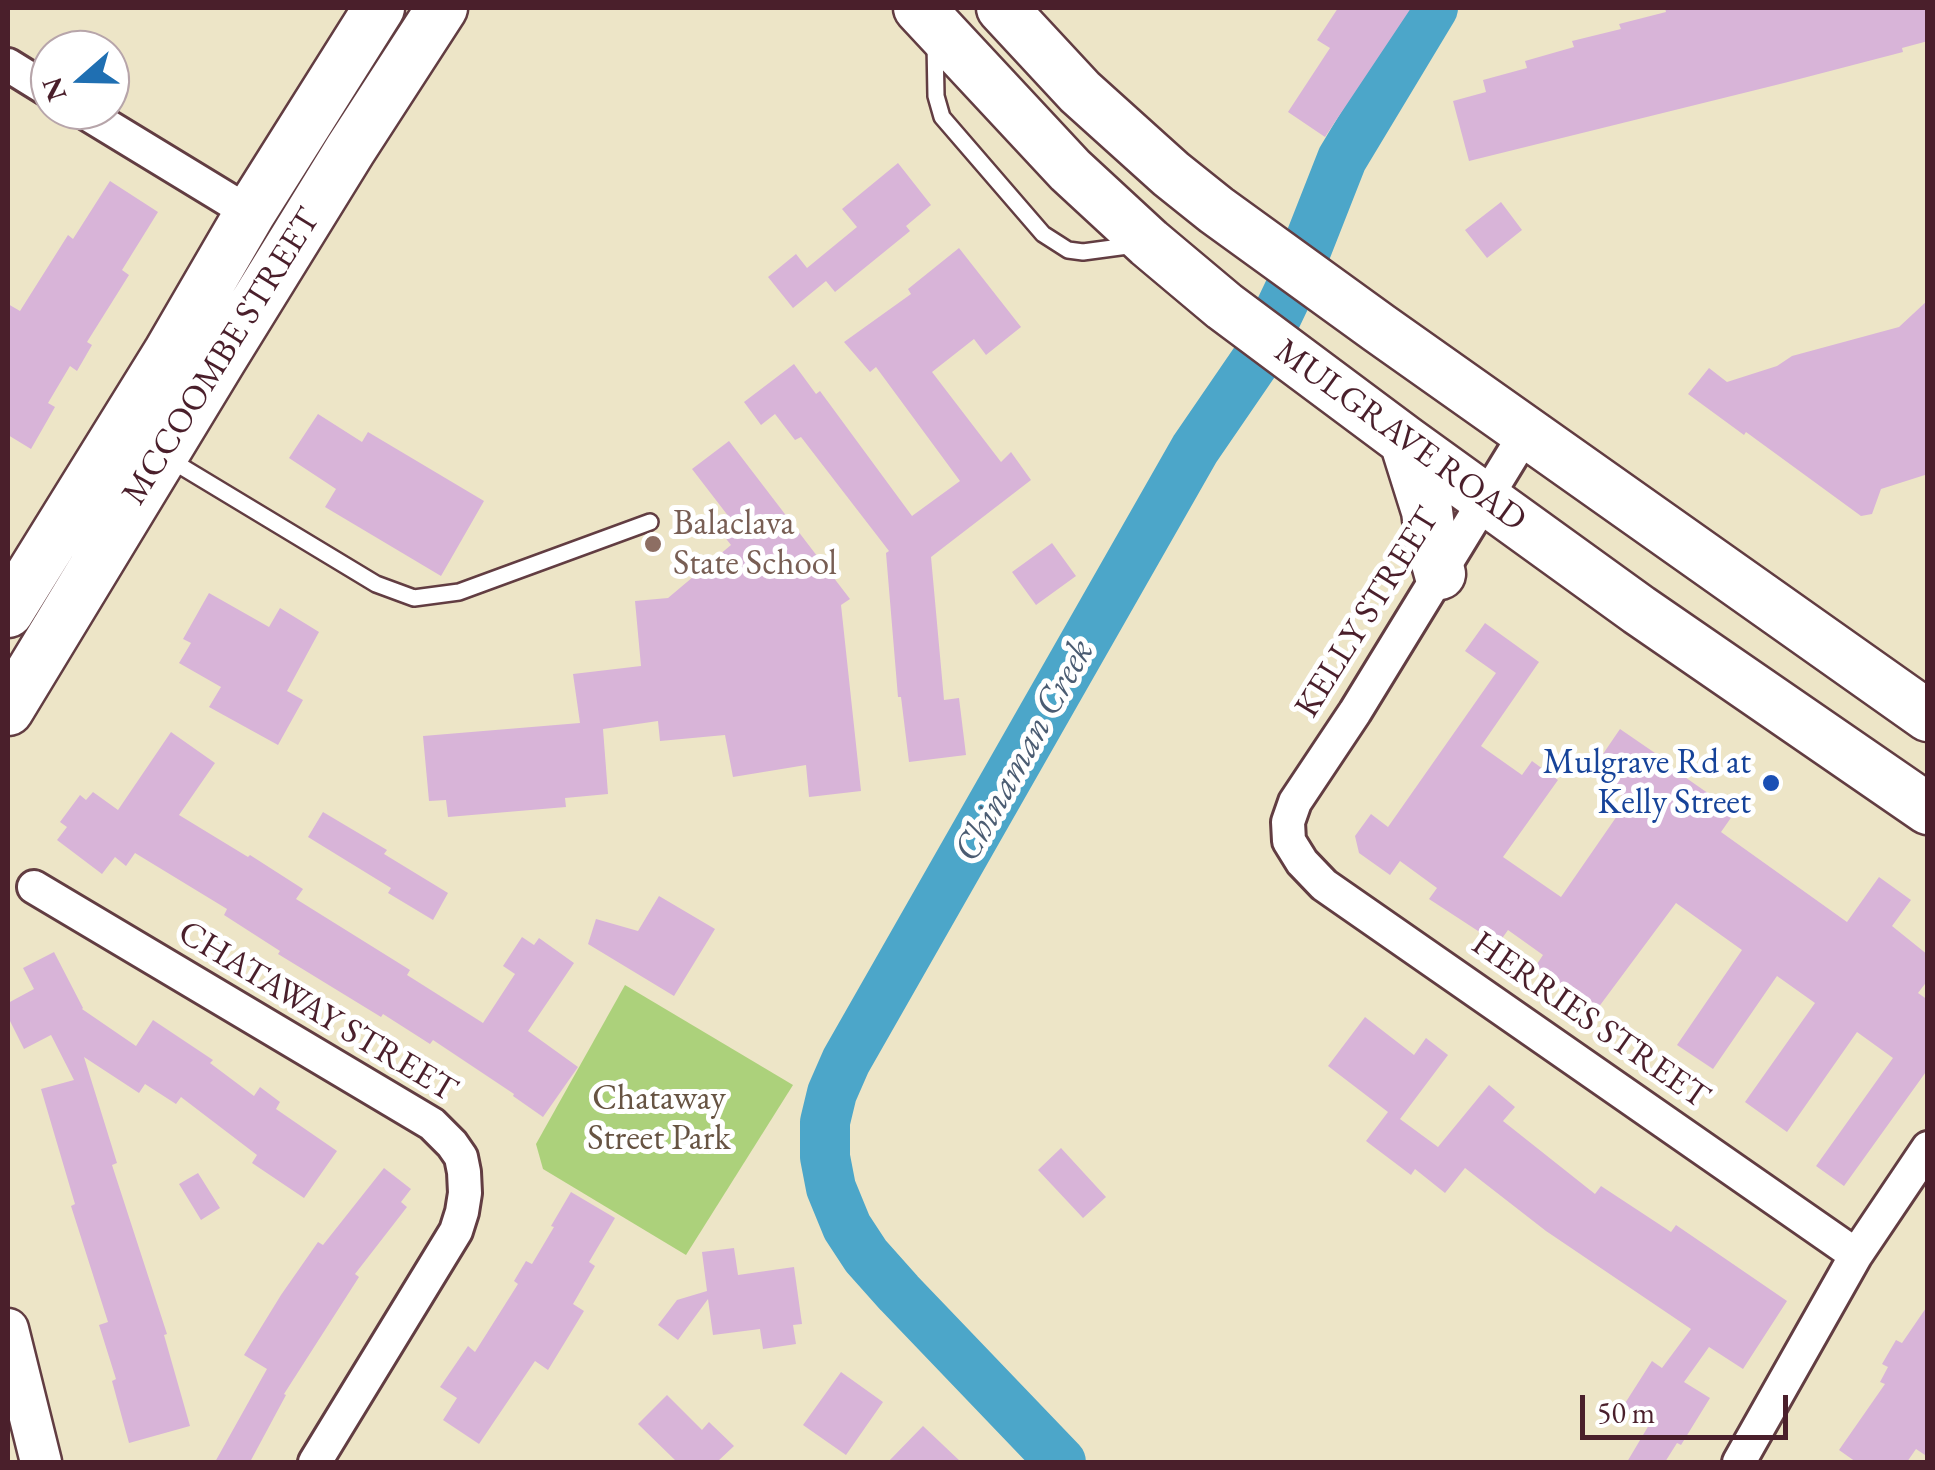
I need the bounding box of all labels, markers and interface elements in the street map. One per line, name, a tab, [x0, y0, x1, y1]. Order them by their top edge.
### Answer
north arrow	[30, 30, 130, 130]
text: N	[33, 73, 74, 106]
street label: MCCOOMBE STREET	[114, 201, 330, 513]
street label: MULGRAVE ROAD	[1266, 331, 1534, 541]
street label: KELLY STREET	[1287, 500, 1449, 726]
place label: Balaclava State School	[673, 503, 837, 585]
marker: Balaclava State School	[642, 533, 664, 555]
water label: Chinaman Creek	[945, 632, 1105, 870]
place label: Mulgrave Rd at Kelly Street	[1543, 742, 1751, 824]
marker: Mulgrave Rd at Kelly Street	[1760, 772, 1782, 794]
street label: CHATAWAY STREET	[170, 912, 464, 1112]
street label: HERRIES STREET	[1463, 923, 1717, 1119]
park label: Chataway Street Park	[587, 1078, 731, 1160]
scale bar	[1585, 1375, 1792, 1437]
text: 50 m	[1597, 1393, 1655, 1432]

